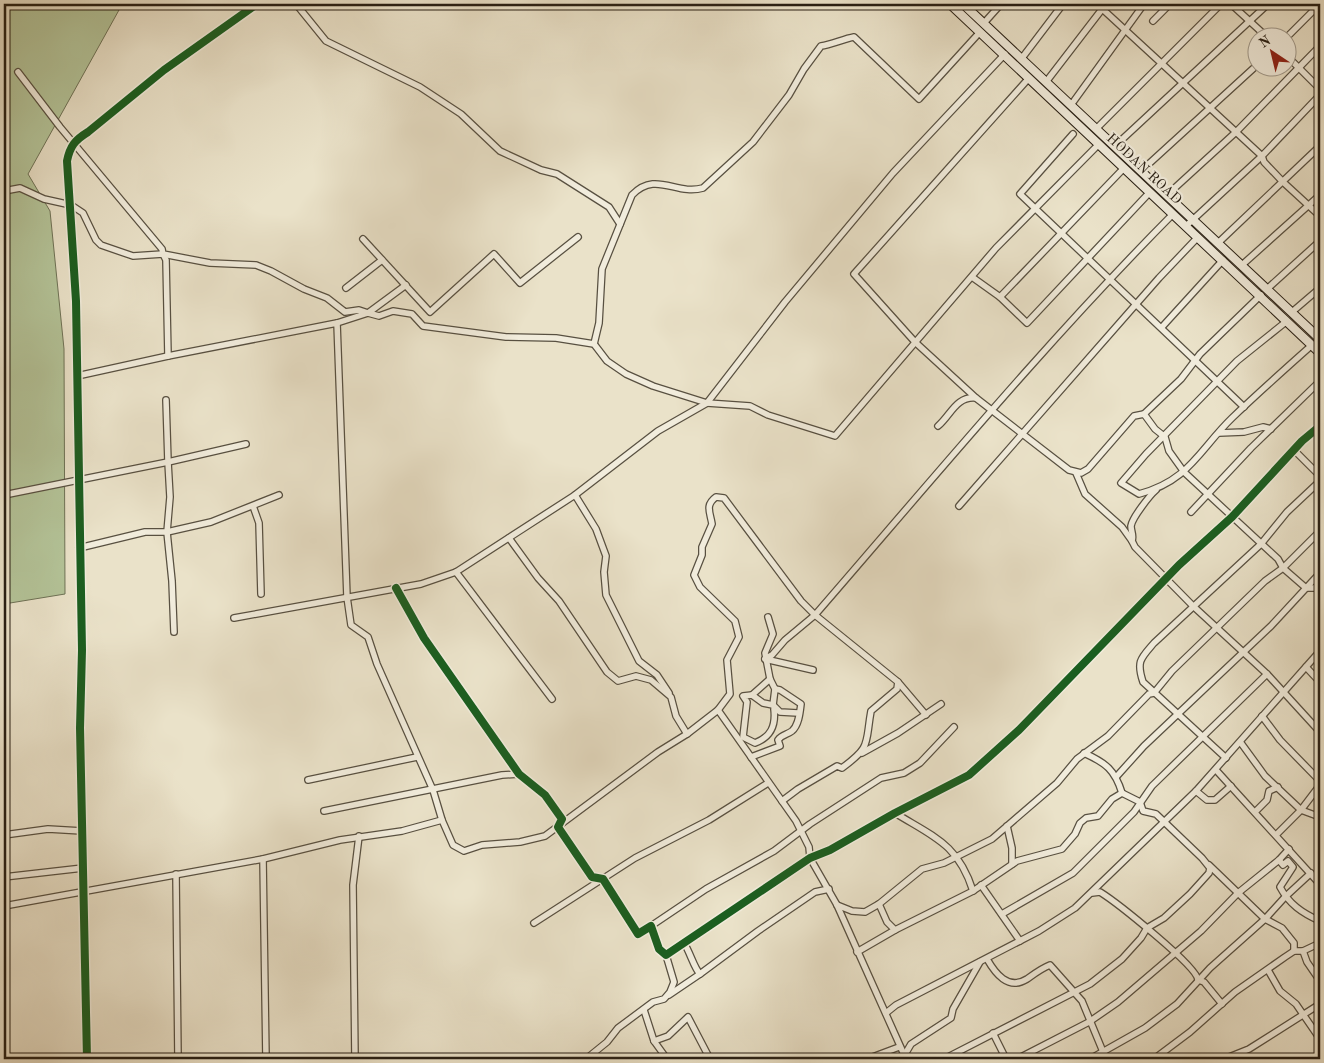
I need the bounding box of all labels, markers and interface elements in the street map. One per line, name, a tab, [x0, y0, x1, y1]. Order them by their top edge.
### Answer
north arrow	[1246, 28, 1296, 78]
text: N	[1257, 33, 1274, 51]
street label: HODAN ROAD	[1104, 131, 1184, 207]

